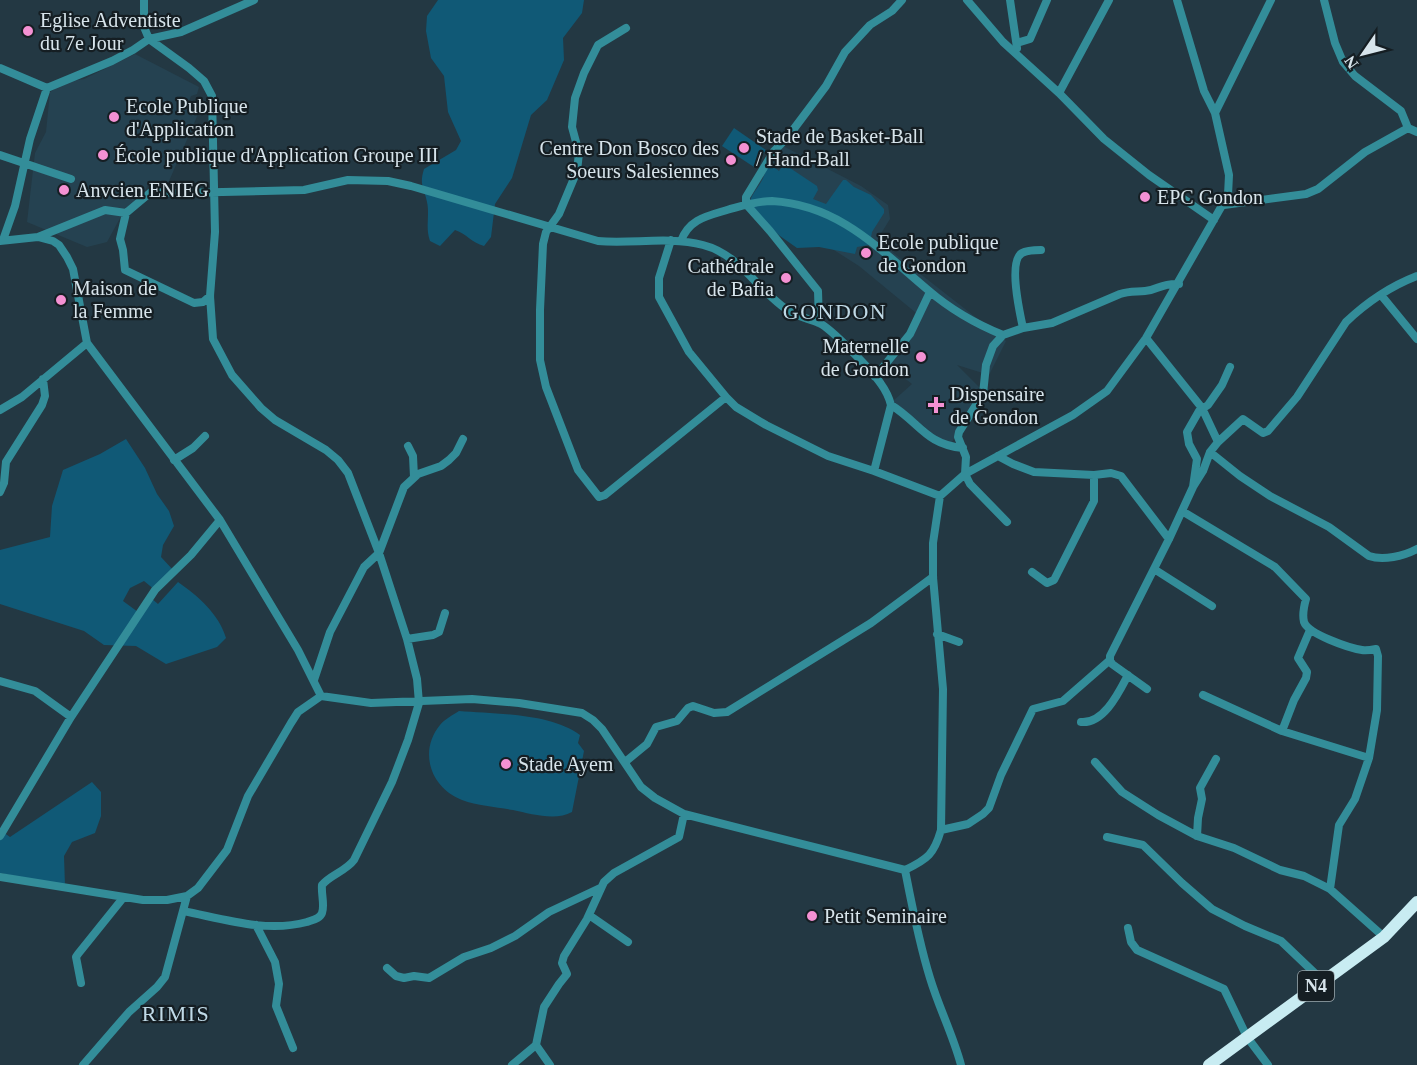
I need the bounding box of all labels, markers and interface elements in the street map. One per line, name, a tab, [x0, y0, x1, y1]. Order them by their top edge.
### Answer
place label: Eglise Adventiste du 7e Jour	[40, 9, 181, 54]
marker: Eglise Adventiste du 7e Jour	[21, 24, 35, 38]
north arrow	[1333, 24, 1393, 84]
text: N	[1341, 52, 1361, 72]
place label: Ecole Publique d'Application	[126, 95, 248, 141]
marker: Ecole Publique d'Application	[107, 110, 121, 124]
place label: Stade de Basket-Ball / Hand-Ball	[756, 125, 924, 170]
place label: Centre Don Bosco des Soeurs Salesiennes	[540, 137, 719, 182]
marker: Stade de Basket-Ball / Hand-Ball	[737, 141, 751, 155]
place label: École publique d'Application Groupe III	[115, 144, 439, 167]
marker: École publique d'Application Groupe III	[96, 148, 110, 162]
marker: Centre Don Bosco des Soeurs Salesiennes	[724, 153, 738, 167]
place label: Anvcien ENIEG	[76, 179, 209, 201]
marker: Anvcien ENIEG	[57, 183, 71, 197]
place label: EPC Gondon	[1157, 186, 1263, 208]
marker: EPC Gondon	[1138, 190, 1152, 204]
place label: Ecole publique de Gondon	[878, 231, 999, 276]
marker: Ecole publique de Gondon	[859, 246, 873, 260]
place label: Cathédrale de Bafia	[687, 255, 774, 300]
marker: Cathédrale de Bafia	[779, 271, 793, 285]
place label: Maison de la Femme	[73, 277, 157, 322]
marker: Maison de la Femme	[54, 293, 68, 307]
district label: GONDON	[783, 299, 887, 324]
place label: Maternelle de Gondon	[821, 335, 909, 380]
marker: Maternelle de Gondon	[914, 350, 928, 364]
place label: Dispensaire de Gondon	[950, 383, 1045, 428]
marker: Dispensaire de Gondon	[927, 396, 945, 414]
place label: Stade Ayem	[518, 753, 614, 776]
marker: Stade Ayem	[499, 757, 513, 771]
place label: Petit Seminaire	[824, 905, 947, 927]
marker: Petit Seminaire	[805, 909, 819, 923]
road number: N4	[1298, 971, 1334, 1001]
district label: RIMIS	[142, 1001, 210, 1026]

